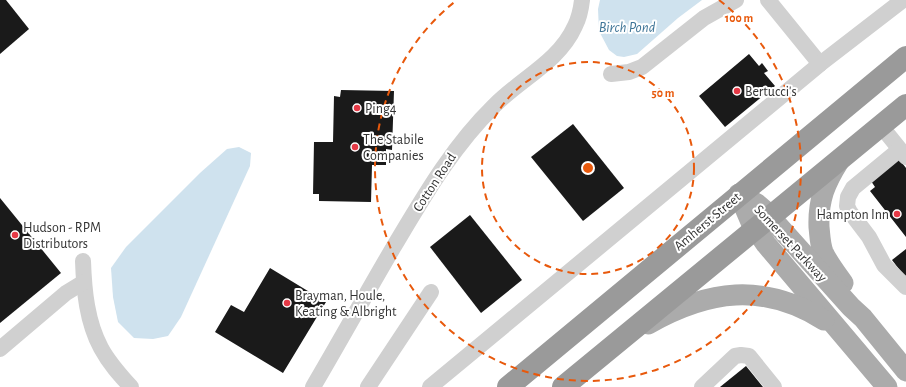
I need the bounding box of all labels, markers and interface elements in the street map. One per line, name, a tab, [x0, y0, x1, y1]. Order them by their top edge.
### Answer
text: 100 m	[725, 12, 753, 24]
water label: Birch Pond	[599, 20, 656, 35]
place label: Bertucci's	[745, 85, 797, 99]
marker: Bertucci's	[732, 86, 742, 96]
text: 50 m	[652, 87, 675, 99]
place label: Ping4	[365, 102, 397, 116]
marker: Ping4	[352, 103, 362, 113]
place label: The Stabile Companies	[363, 133, 424, 163]
marker: The Stabile Companies	[350, 142, 360, 152]
street label: Cotton Road	[411, 151, 459, 214]
centre of rings	[581, 161, 595, 175]
street label: Amherst Street	[672, 190, 744, 254]
street label: Somerset Parkway	[751, 203, 829, 285]
place label: Hampton Inn	[817, 208, 889, 222]
marker: Hampton Inn	[892, 209, 902, 219]
place label: Hudson - RPM Distributors	[23, 221, 101, 251]
marker: Hudson - RPM Distributors	[10, 230, 20, 240]
place label: Brayman, Houle, Keating & Albright	[295, 289, 397, 319]
marker: Brayman, Houle, Keating & Albright	[282, 298, 292, 308]

